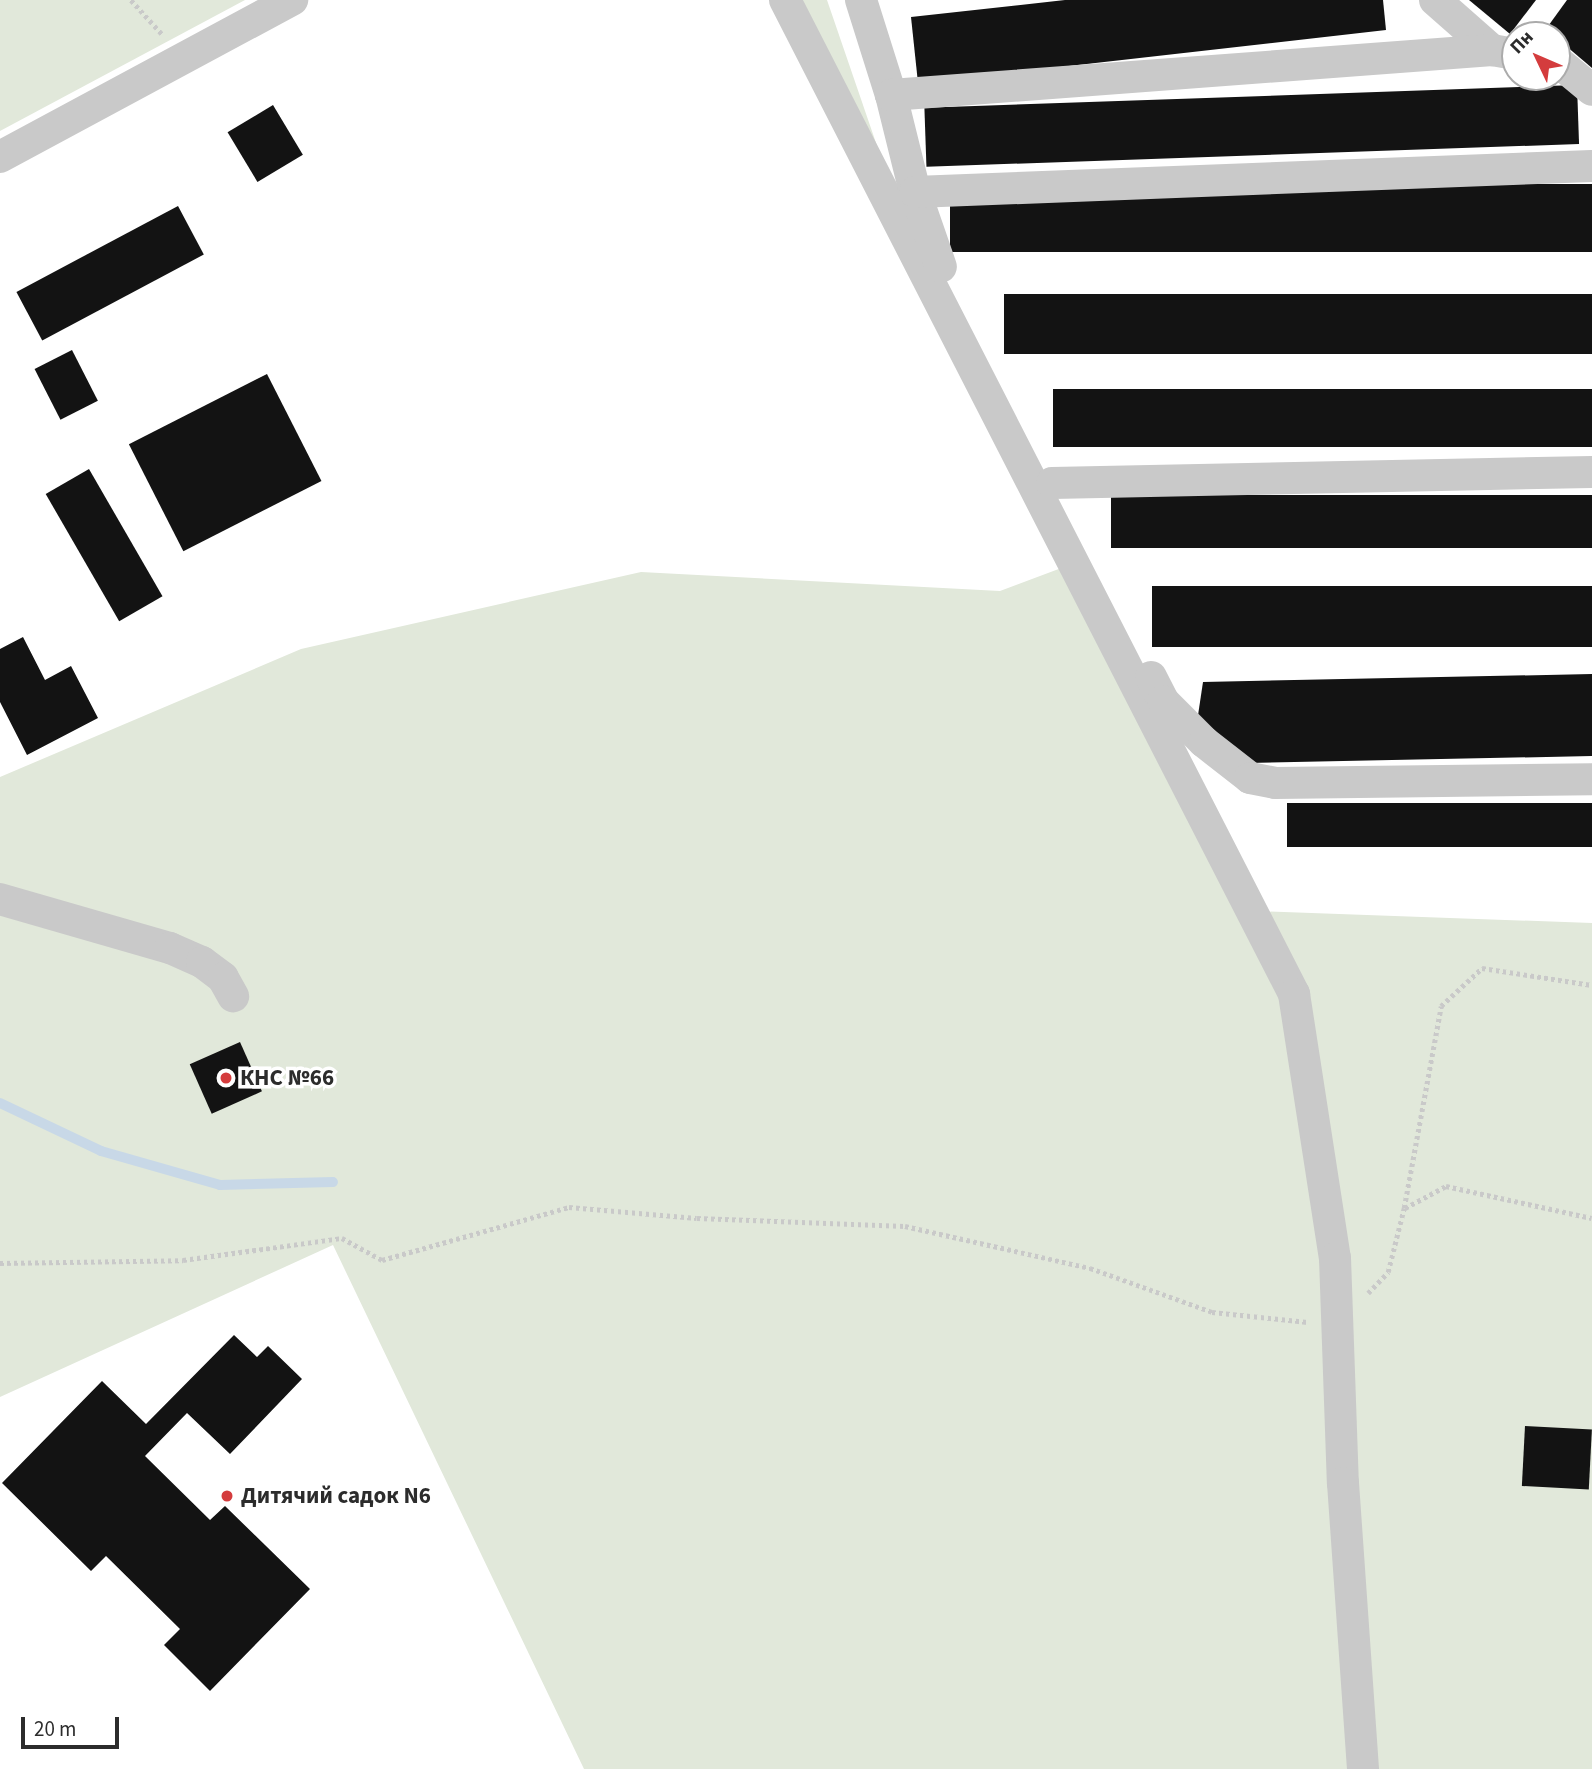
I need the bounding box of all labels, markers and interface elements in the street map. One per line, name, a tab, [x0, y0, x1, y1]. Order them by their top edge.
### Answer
north arrow	[1501, 21, 1571, 91]
text: Пн	[1504, 25, 1540, 60]
place label: КНС №66	[240, 1064, 334, 1092]
marker: КНС №66	[218, 1070, 234, 1086]
place label: Дитячий садок N6	[241, 1482, 431, 1510]
marker: Дитячий садок N6	[219, 1488, 235, 1504]
scale bar	[24, 1702, 122, 1746]
text: 20 m	[34, 1714, 76, 1744]

